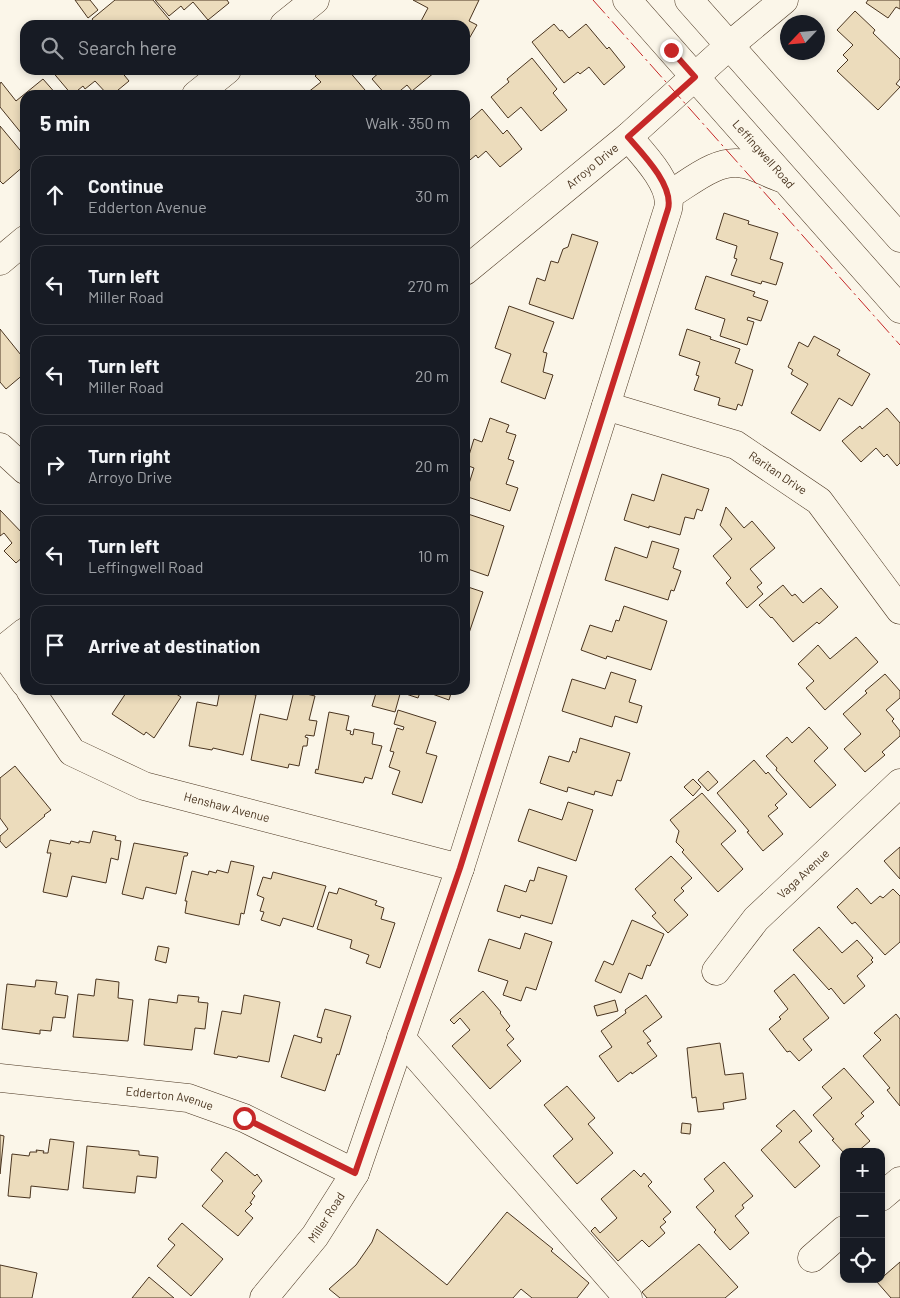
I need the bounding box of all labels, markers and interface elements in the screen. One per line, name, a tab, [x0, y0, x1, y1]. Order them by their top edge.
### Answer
north arrow	[780, 15, 825, 60]
search box	[20, 20, 470, 75]
icon: search	[38, 34, 66, 62]
text: Search here	[78, 36, 177, 59]
route end	[660, 39, 683, 62]
text: 5 min	[40, 110, 90, 135]
text: Walk · 350 m	[365, 113, 450, 132]
street label: Leffingwell Road	[730, 117, 798, 191]
street label: Arroyo Drive	[563, 140, 621, 191]
text: Continue	[88, 174, 164, 197]
icon: ahead	[41, 181, 69, 209]
text: 30 m	[415, 186, 449, 205]
text: Edderton Avenue	[88, 197, 207, 216]
text: Turn left	[88, 264, 159, 287]
icon: left	[41, 271, 69, 299]
text: 270 m	[407, 276, 449, 295]
text: Miller Road	[88, 287, 164, 306]
text: Turn left	[88, 354, 159, 377]
icon: left	[41, 361, 69, 389]
text: 20 m	[415, 366, 449, 385]
text: Miller Road	[88, 377, 164, 396]
text: Turn right	[88, 444, 170, 467]
street label: Raritan Drive	[747, 448, 810, 497]
icon: right	[41, 451, 69, 479]
text: 20 m	[415, 456, 449, 475]
text: Arroyo Drive	[88, 467, 172, 486]
text: Turn left	[88, 534, 159, 557]
icon: left	[41, 541, 69, 569]
text: 10 m	[418, 546, 449, 565]
text: Leffingwell Road	[88, 557, 203, 576]
icon: arrive	[41, 631, 69, 659]
text: Arrive at destination	[88, 634, 260, 657]
street label: Henshaw Avenue	[183, 789, 271, 824]
street label: Vaga Avenue	[774, 846, 832, 901]
street label: Edderton Avenue	[125, 1083, 216, 1113]
route start	[233, 1107, 256, 1130]
map controls	[840, 1148, 885, 1283]
button: +	[840, 1148, 885, 1193]
street label: Miller Road	[305, 1189, 347, 1245]
button: −	[840, 1193, 885, 1238]
button: locate	[840, 1238, 885, 1283]

